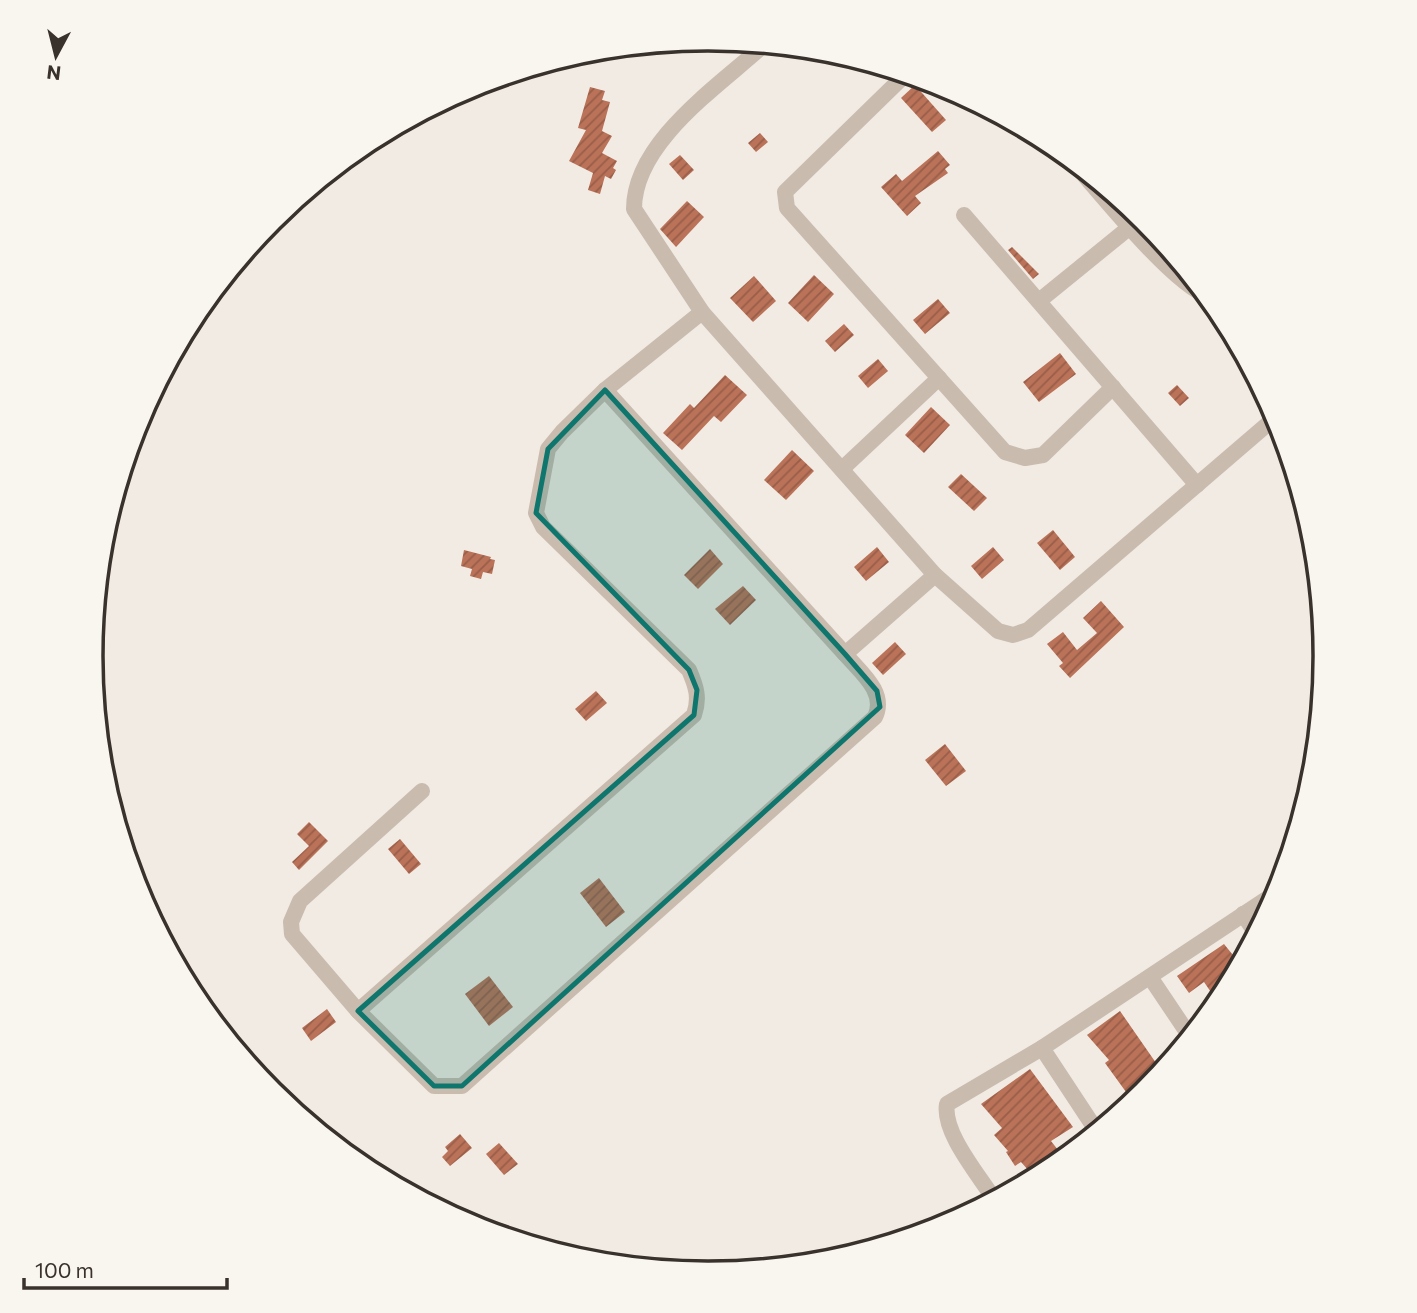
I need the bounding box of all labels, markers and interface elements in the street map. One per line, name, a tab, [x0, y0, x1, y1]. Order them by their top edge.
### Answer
north arrow	[21, 21, 91, 91]
text: N	[45, 61, 62, 86]
scale bar	[24, 1246, 228, 1290]
text: 100 m	[35, 1257, 94, 1282]

